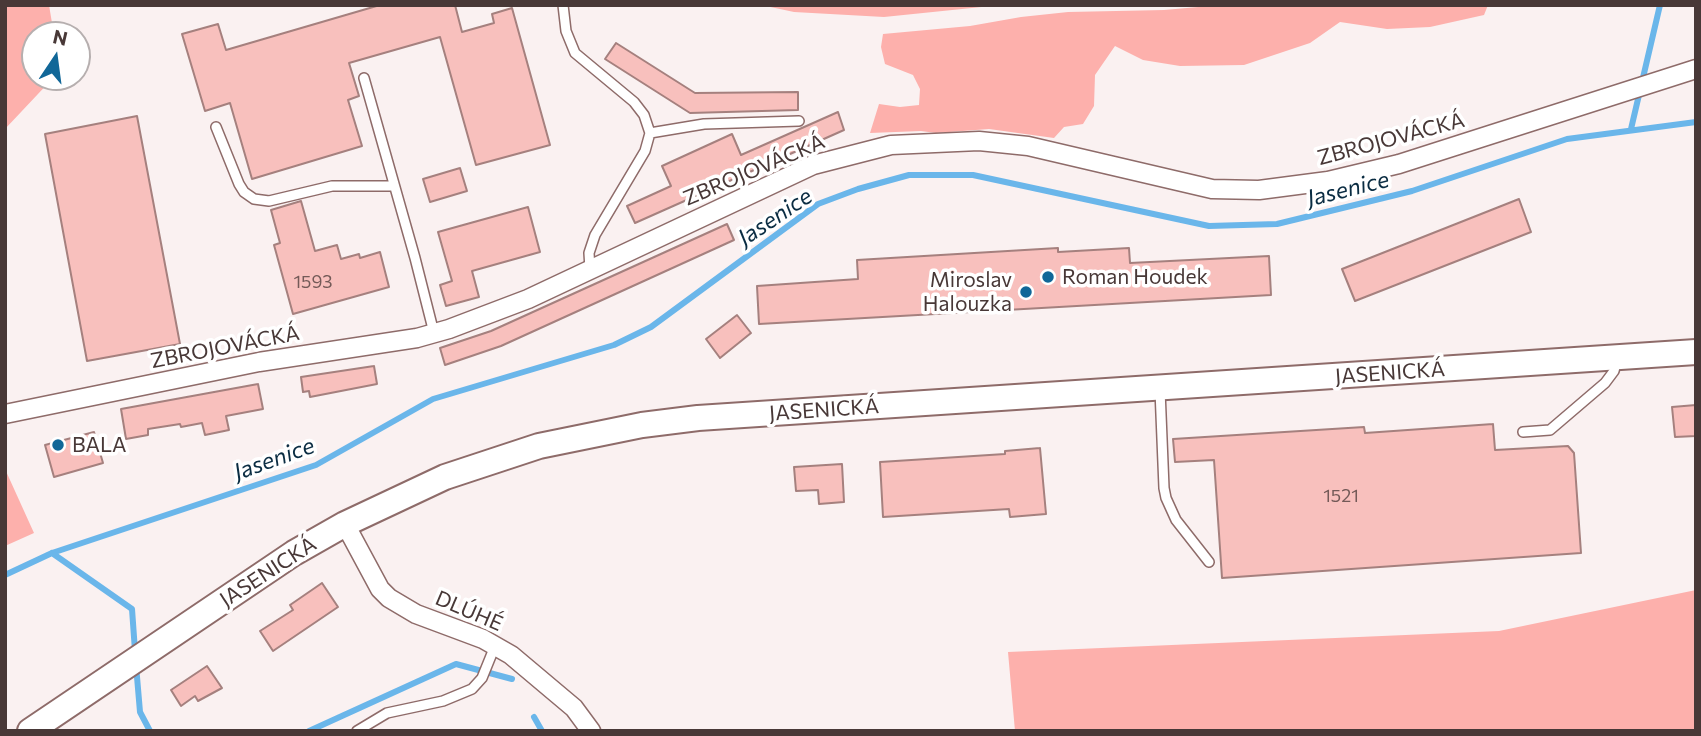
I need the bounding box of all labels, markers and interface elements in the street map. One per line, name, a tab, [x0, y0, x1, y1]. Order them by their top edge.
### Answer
north arrow	[21, 21, 91, 91]
text: N	[51, 24, 70, 50]
street label: ZBROJOVÁCKÁ	[1315, 107, 1467, 171]
street label: ZBROJOVÁCKÁ	[680, 129, 828, 211]
water label: Jasenice	[1304, 165, 1392, 213]
water label: Jasenice	[732, 182, 818, 252]
place label: Roman Houdek	[1062, 264, 1208, 290]
place label: Miroslav Halouzka	[923, 267, 1012, 317]
marker: Roman Houdek	[1040, 269, 1056, 285]
house number: 1593	[293, 271, 333, 293]
marker: Miroslav Halouzka	[1018, 284, 1034, 300]
street label: ZBROJOVÁCKÁ	[148, 320, 302, 374]
street label: JASENICKÁ	[1334, 357, 1446, 389]
street label: JASENICKÁ	[768, 394, 880, 426]
place label: BALA	[72, 432, 127, 458]
water label: Jasenice	[230, 432, 318, 486]
marker: BALA	[50, 437, 66, 453]
house number: 1521	[1323, 485, 1359, 507]
street label: JASENICKÁ	[215, 531, 321, 613]
street label: DLÚHÉ	[431, 586, 507, 636]

